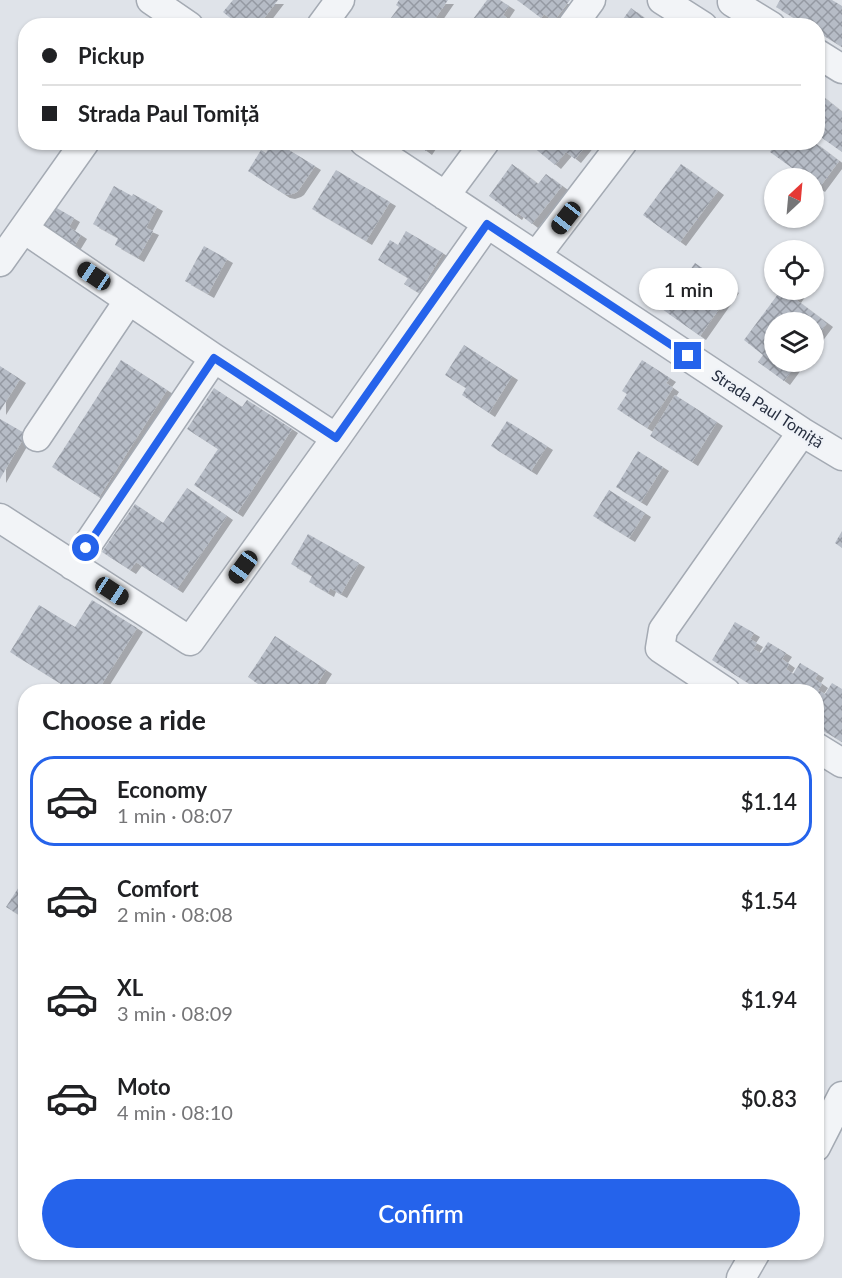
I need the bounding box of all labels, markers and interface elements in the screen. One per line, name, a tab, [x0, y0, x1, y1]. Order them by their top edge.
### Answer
text: Pickup	[78, 42, 144, 69]
text: Strada Paul Tomiță	[78, 100, 260, 127]
north arrow	[764, 168, 824, 228]
map controls	[764, 168, 824, 372]
car	[548, 198, 584, 238]
button: locate	[764, 240, 824, 300]
car	[74, 258, 114, 294]
callout: 1 min	[638, 269, 738, 311]
text: 1 min	[664, 277, 713, 301]
button: layers	[764, 312, 824, 372]
route end	[674, 342, 701, 369]
street label: Strada Paul Tomiță	[708, 365, 828, 451]
route start	[72, 534, 99, 561]
car	[225, 547, 261, 587]
car	[92, 574, 132, 608]
text: Choose a ride	[42, 703, 206, 736]
icon: car	[45, 774, 99, 828]
text: Economy	[117, 776, 207, 803]
text: $1.14	[741, 788, 797, 815]
text: 1 min · 08:07	[117, 803, 233, 827]
icon: car	[45, 873, 99, 927]
text: Comfort	[117, 875, 199, 902]
text: $1.54	[741, 887, 797, 914]
text: 2 min · 08:08	[117, 902, 233, 926]
icon: car	[45, 972, 99, 1026]
text: XL	[117, 974, 143, 1001]
text: $1.94	[741, 986, 797, 1013]
text: 3 min · 08:09	[117, 1001, 233, 1025]
icon: car	[45, 1071, 99, 1125]
text: Moto	[117, 1073, 171, 1100]
text: $0.83	[741, 1085, 797, 1112]
text: 4 min · 08:10	[117, 1100, 233, 1124]
button: Confirm	[42, 1179, 800, 1248]

